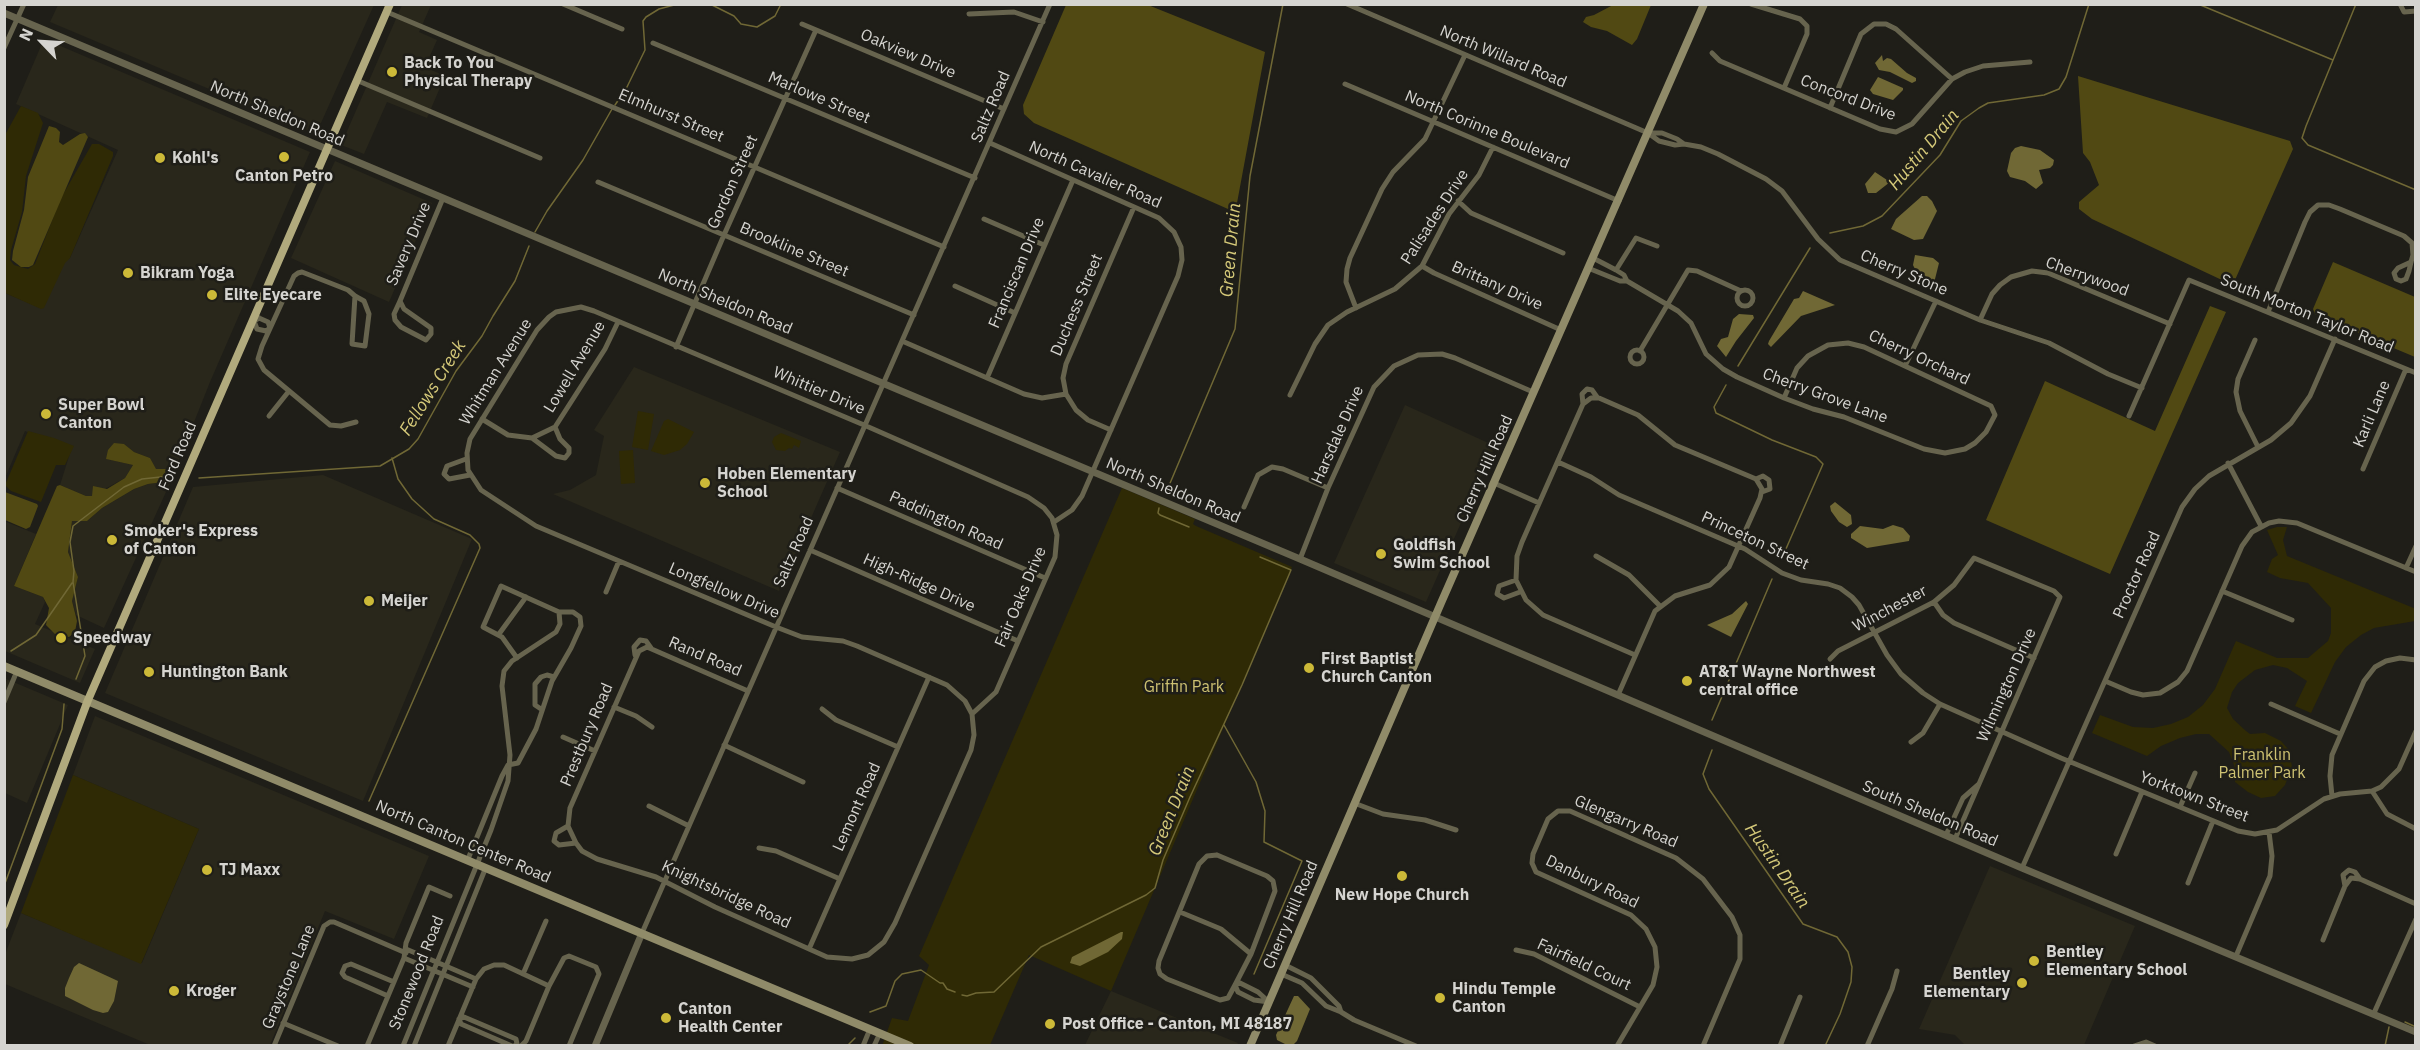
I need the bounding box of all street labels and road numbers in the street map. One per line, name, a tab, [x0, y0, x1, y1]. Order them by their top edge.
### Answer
street label: North Willard Road	[1437, 22, 1569, 92]
street label: Oakview Drive	[857, 25, 959, 83]
street label: Marlowe Street	[765, 68, 873, 128]
street label: Saltz Road	[967, 68, 1015, 146]
street label: Concord Drive	[1797, 71, 1899, 125]
street label: North Sheldon Road	[207, 77, 347, 151]
street label: Elmhurst Street	[615, 85, 727, 147]
street label: North Corinne Boulevard	[1402, 87, 1572, 173]
street label: Gordon Street	[704, 132, 762, 232]
street label: North Cavalier Road	[1026, 137, 1164, 213]
street label: Palisades Drive	[1397, 166, 1473, 268]
street label: Savery Drive	[383, 199, 435, 289]
street label: Franciscan Drive	[985, 215, 1049, 331]
street label: Brookline Street	[737, 218, 851, 282]
street label: Cherry Stone	[1857, 246, 1951, 300]
street label: Duchess Street	[1047, 251, 1107, 359]
street label: Cherrywood	[2043, 253, 2131, 301]
street label: Brittany Drive	[1448, 257, 1546, 315]
street label: North Sheldon Road	[655, 265, 795, 339]
street label: South Morton Taylor Road	[2217, 270, 2397, 358]
street label: Whitman Avenue	[456, 315, 536, 429]
street label: Lowell Avenue	[540, 318, 610, 416]
street label: Cherry Orchard	[1865, 326, 1973, 390]
street label: Whittier Drive	[770, 363, 868, 419]
street label: Cherry Grove Lane	[1760, 364, 1890, 428]
street label: Karli Lane	[2349, 378, 2395, 450]
street label: Harsdale Drive	[1308, 383, 1368, 487]
street label: Cherry Hill Road	[1453, 412, 1517, 526]
street label: Ford Road	[155, 419, 201, 493]
street label: North Sheldon Road	[1103, 454, 1243, 528]
street label: Paddington Road	[886, 487, 1006, 555]
street label: Princeton Street	[1698, 508, 1812, 574]
street label: Saltz Road	[770, 514, 818, 590]
street label: Proctor Road	[2109, 528, 2165, 622]
street label: Fair Oaks Drive	[991, 544, 1051, 650]
street label: High-Ridge Drive	[860, 550, 978, 616]
street label: Longfellow Drive	[665, 559, 783, 623]
street label: Winchester	[1850, 581, 1930, 637]
street label: Wilmington Drive	[1973, 625, 2041, 745]
street label: Rand Road	[666, 633, 744, 681]
street label: Prestbury Road	[557, 680, 617, 790]
street label: Lemont Road	[829, 760, 885, 854]
street label: Yorktown Street	[2137, 767, 2251, 827]
street label: South Sheldon Road	[1859, 777, 2001, 851]
street label: Glengarry Road	[1571, 792, 1681, 852]
street label: North Canton Center Road	[373, 796, 553, 888]
street label: Danbury Road	[1542, 851, 1642, 913]
street label: Knightsbridge Road	[658, 857, 794, 933]
street label: Cherry Hill Road	[1260, 858, 1322, 972]
street label: Stonewood Road	[385, 913, 449, 1033]
street label: Graystone Lane	[258, 922, 320, 1032]
street label: Fairfield Court	[1534, 935, 1634, 995]

